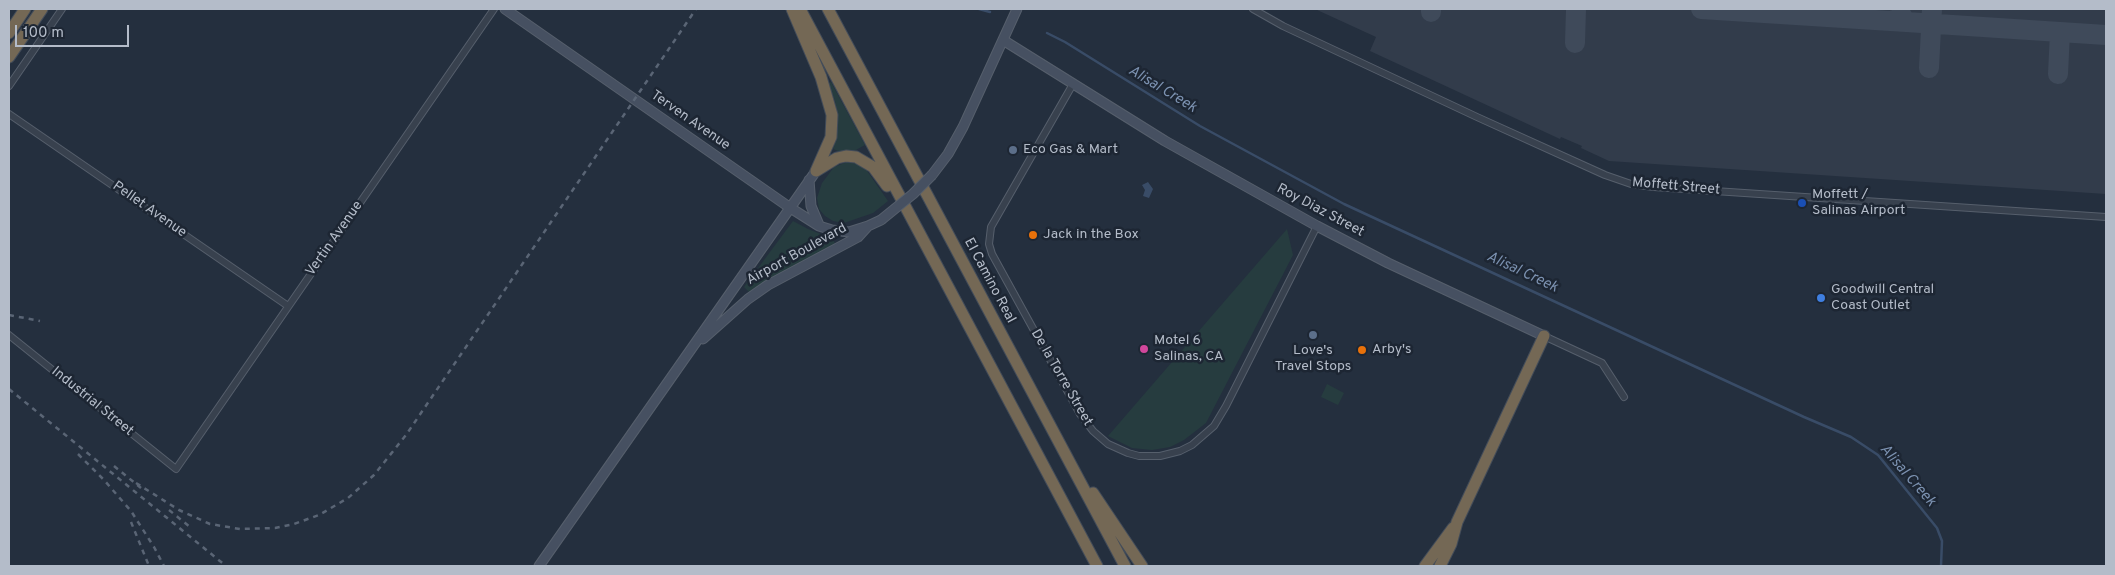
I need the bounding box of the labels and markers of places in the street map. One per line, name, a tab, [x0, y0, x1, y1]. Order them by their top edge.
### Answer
place label: Eco Gas & Mart	[1023, 142, 1118, 158]
marker: Eco Gas & Mart	[1007, 144, 1019, 156]
place label: Moffett / Salinas Airport	[1812, 187, 1905, 220]
marker: Moffett / Salinas Airport	[1796, 197, 1808, 209]
place label: Jack in the Box	[1043, 227, 1139, 243]
marker: Jack in the Box	[1027, 229, 1039, 241]
place label: Goodwill Central Coast Outlet	[1831, 282, 1934, 314]
marker: Goodwill Central Coast Outlet	[1815, 292, 1827, 304]
marker: Love's Travel Stops	[1307, 329, 1319, 341]
place label: Motel 6 Salinas, CA	[1154, 333, 1224, 366]
place label: Arby's	[1372, 342, 1412, 358]
marker: Motel 6 Salinas, CA	[1138, 343, 1150, 355]
place label: Love's Travel Stops	[1275, 343, 1351, 376]
marker: Arby's	[1356, 344, 1368, 356]

